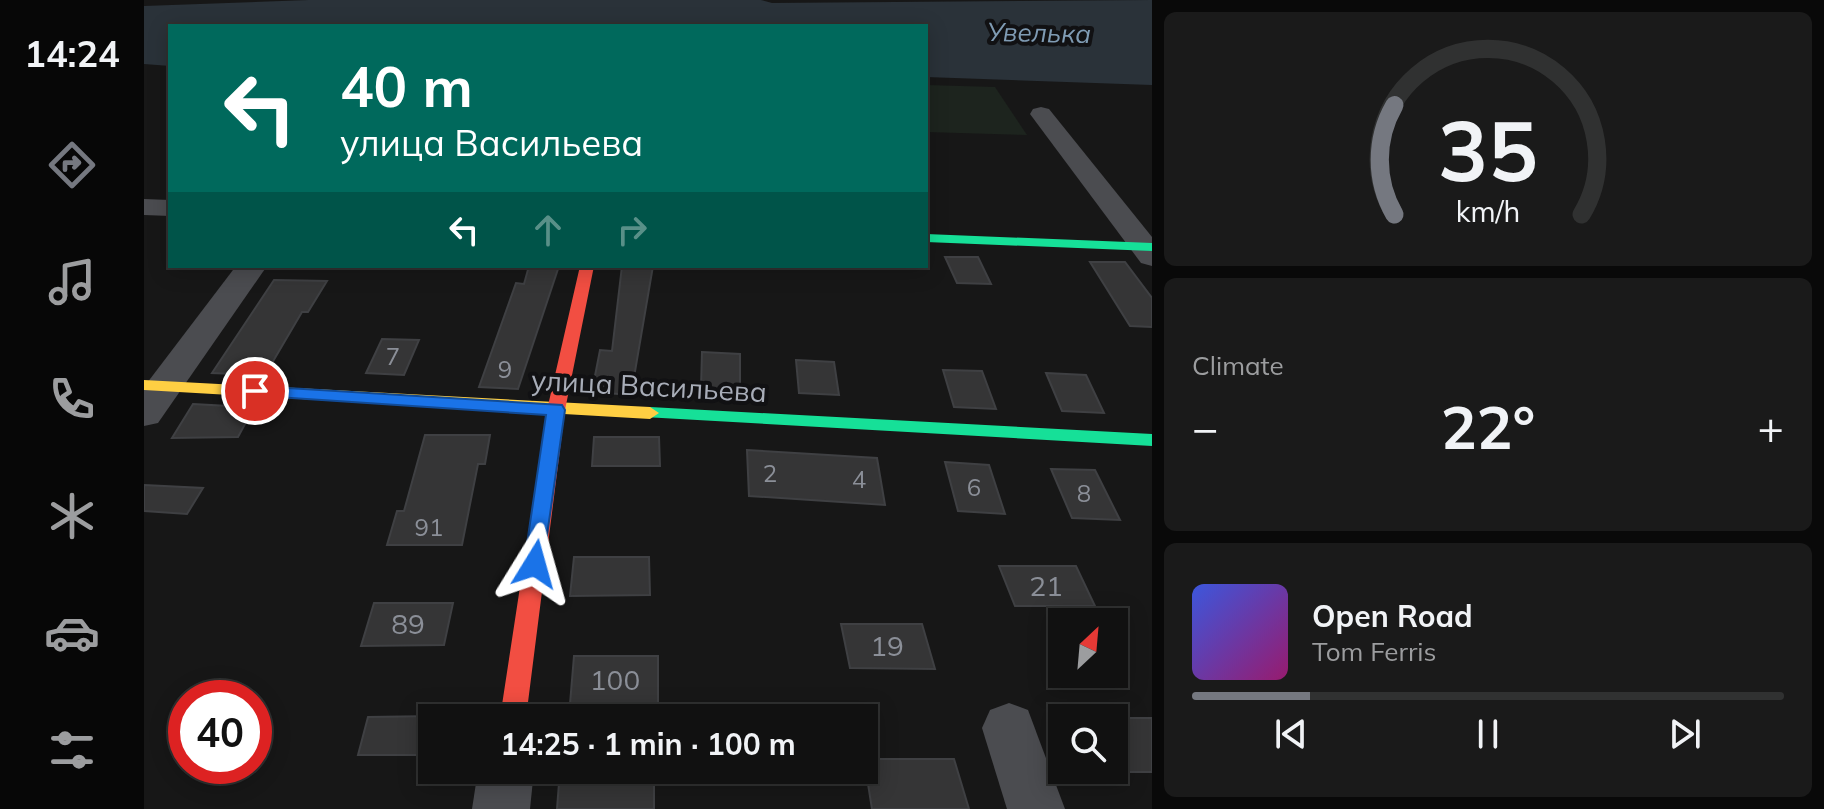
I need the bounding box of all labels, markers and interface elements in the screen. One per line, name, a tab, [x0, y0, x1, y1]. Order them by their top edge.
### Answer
water label: Увелька	[987, 15, 1091, 50]
text: 14:24	[24, 31, 120, 76]
text: 40 m	[340, 51, 473, 121]
icon: left	[208, 56, 312, 160]
text: 35	[1438, 96, 1538, 201]
text: улица Васильева	[340, 120, 643, 165]
icon: directions	[44, 137, 100, 193]
text: km/h	[1456, 193, 1520, 229]
icon: left	[442, 208, 486, 252]
icon: ahead	[526, 208, 570, 252]
icon: right	[610, 208, 654, 252]
icon: music	[44, 254, 100, 310]
house number: 7	[386, 341, 400, 371]
text: Climate	[1192, 349, 1284, 382]
house number: 9	[498, 354, 512, 384]
pin	[221, 357, 289, 425]
street label: улица Васильева	[530, 362, 768, 409]
icon: arrive	[233, 369, 277, 413]
icon: phone	[44, 371, 100, 427]
text: 22°	[1441, 389, 1535, 464]
text: −	[1192, 400, 1218, 455]
text: +	[1758, 400, 1784, 455]
house number: 2	[763, 458, 777, 488]
house number: 4	[852, 464, 866, 494]
house number: 6	[967, 472, 981, 502]
house number: 8	[1077, 478, 1091, 508]
icon: climate	[44, 488, 100, 544]
house number: 91	[415, 512, 443, 542]
position arrow	[493, 522, 577, 606]
house number: 21	[1029, 568, 1063, 603]
text: Open Road	[1312, 597, 1473, 635]
icon: car	[44, 605, 100, 661]
house number: 89	[391, 606, 425, 641]
north arrow	[1048, 608, 1128, 688]
map controls	[1048, 608, 1128, 784]
house number: 19	[870, 628, 904, 663]
text: Tom Ferris	[1312, 635, 1436, 668]
house number: 100	[590, 662, 640, 697]
speed limit sign: 40	[168, 680, 272, 784]
button: search	[1048, 704, 1128, 784]
icon: previous	[1269, 712, 1313, 756]
icon: pause	[1466, 712, 1510, 756]
icon: next	[1663, 712, 1707, 756]
icon: filters	[44, 722, 100, 778]
text: 14:25 · 1 min · 100 m	[500, 725, 796, 763]

